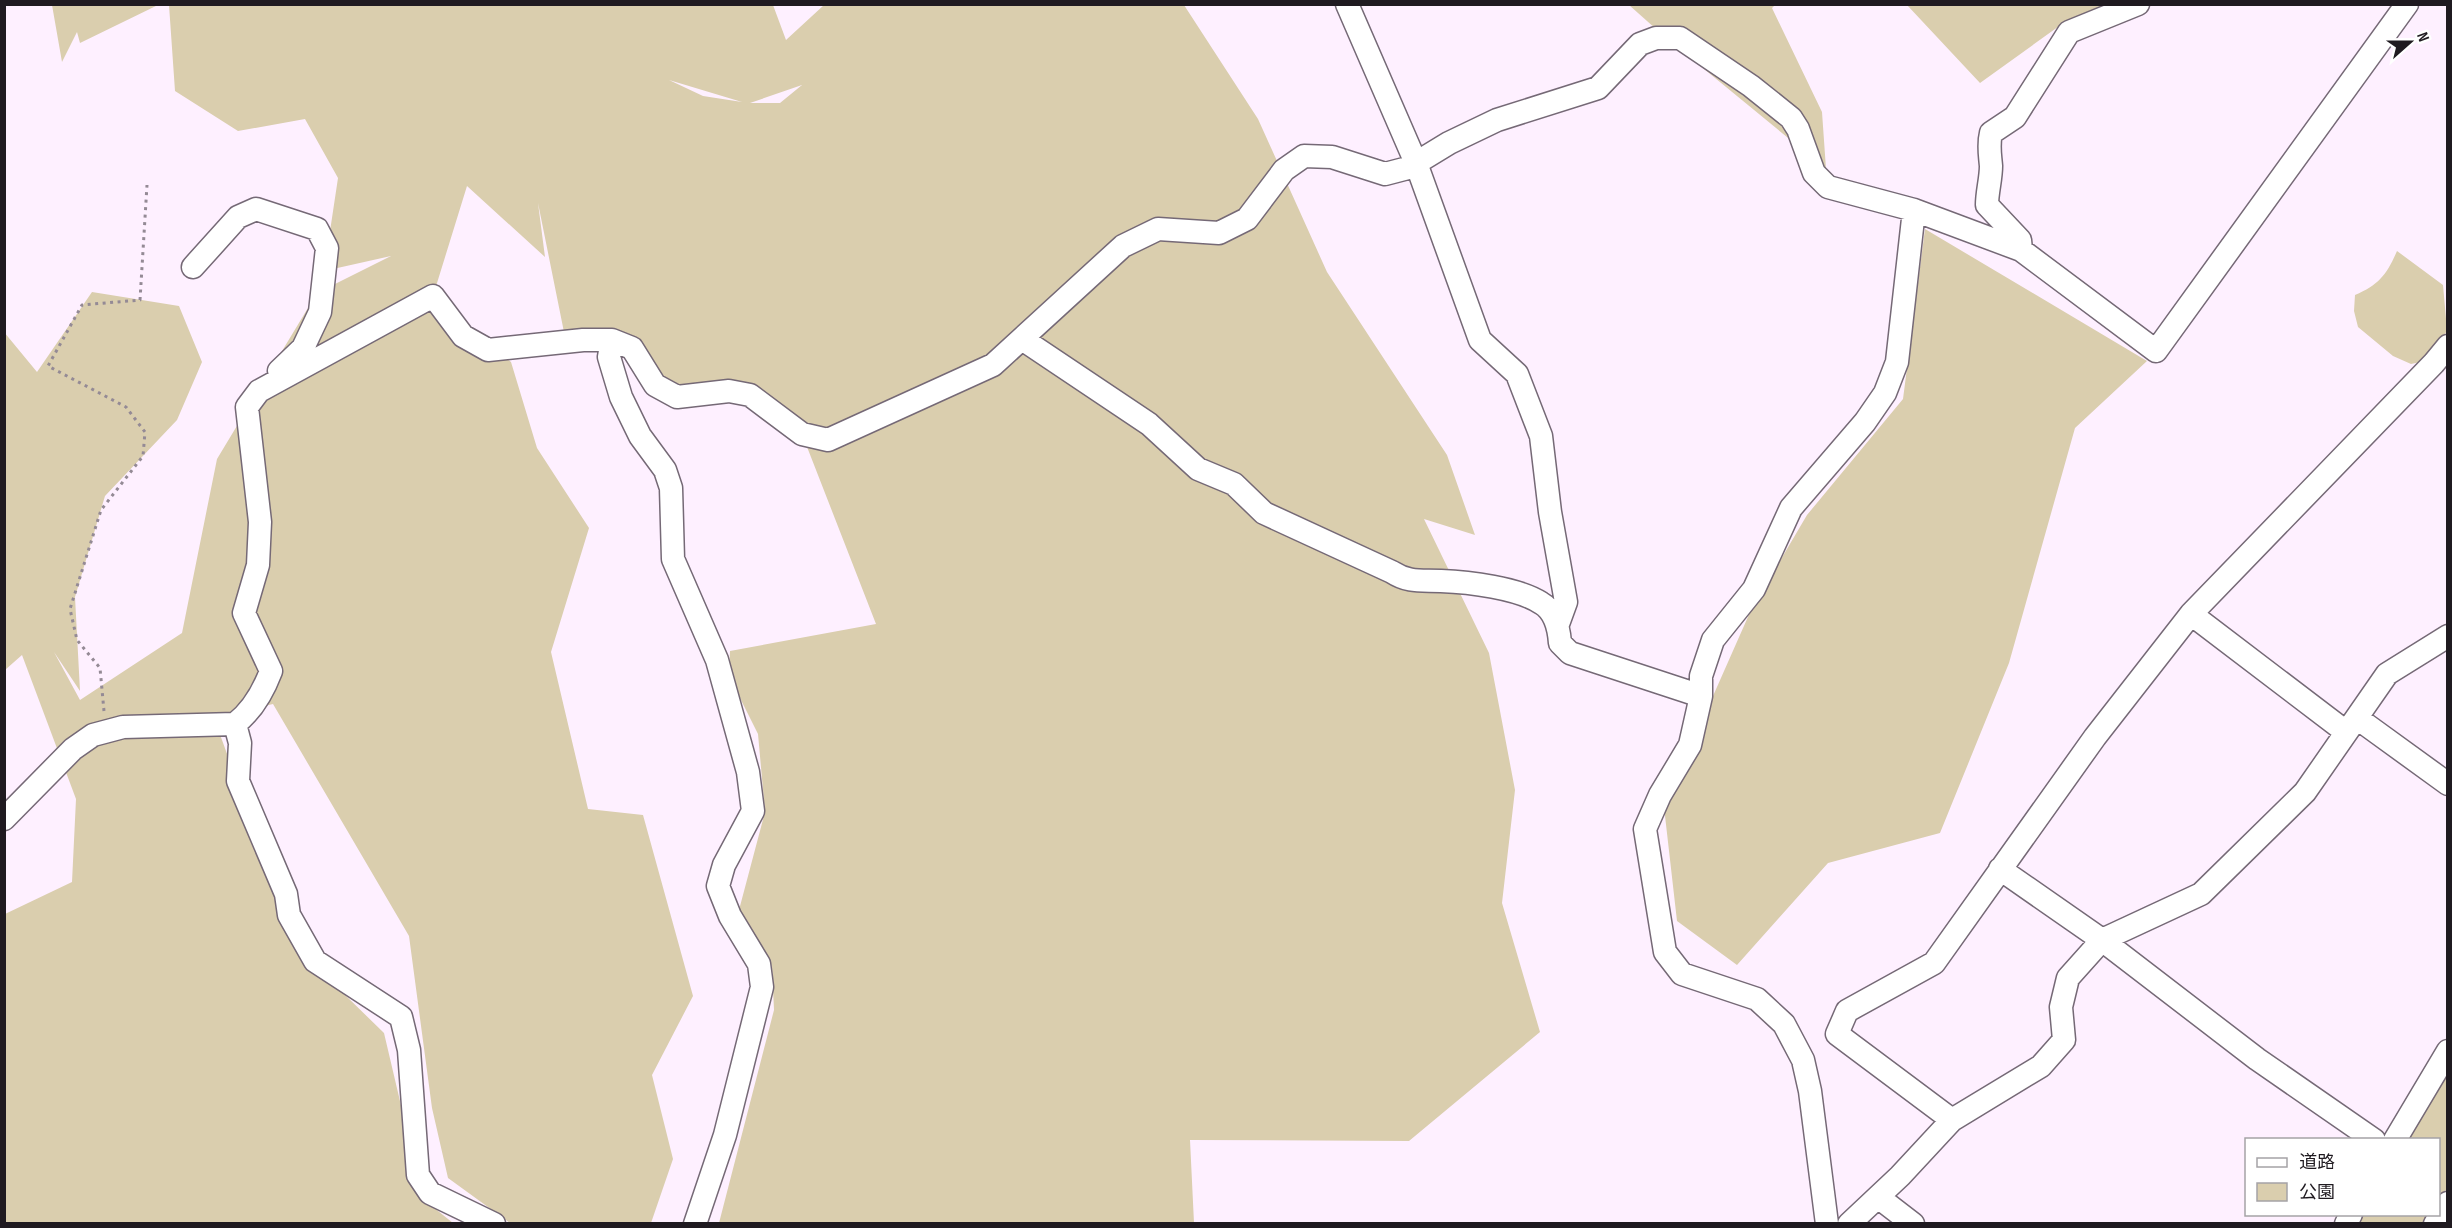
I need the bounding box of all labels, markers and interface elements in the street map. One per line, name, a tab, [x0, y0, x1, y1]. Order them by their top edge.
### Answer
north arrow	[2380, 12, 2440, 72]
text: N	[2412, 30, 2433, 45]
legend	[2245, 1138, 2440, 1216]
text: 道路	[2299, 1152, 2335, 1173]
text: 公園	[2299, 1182, 2335, 1203]

